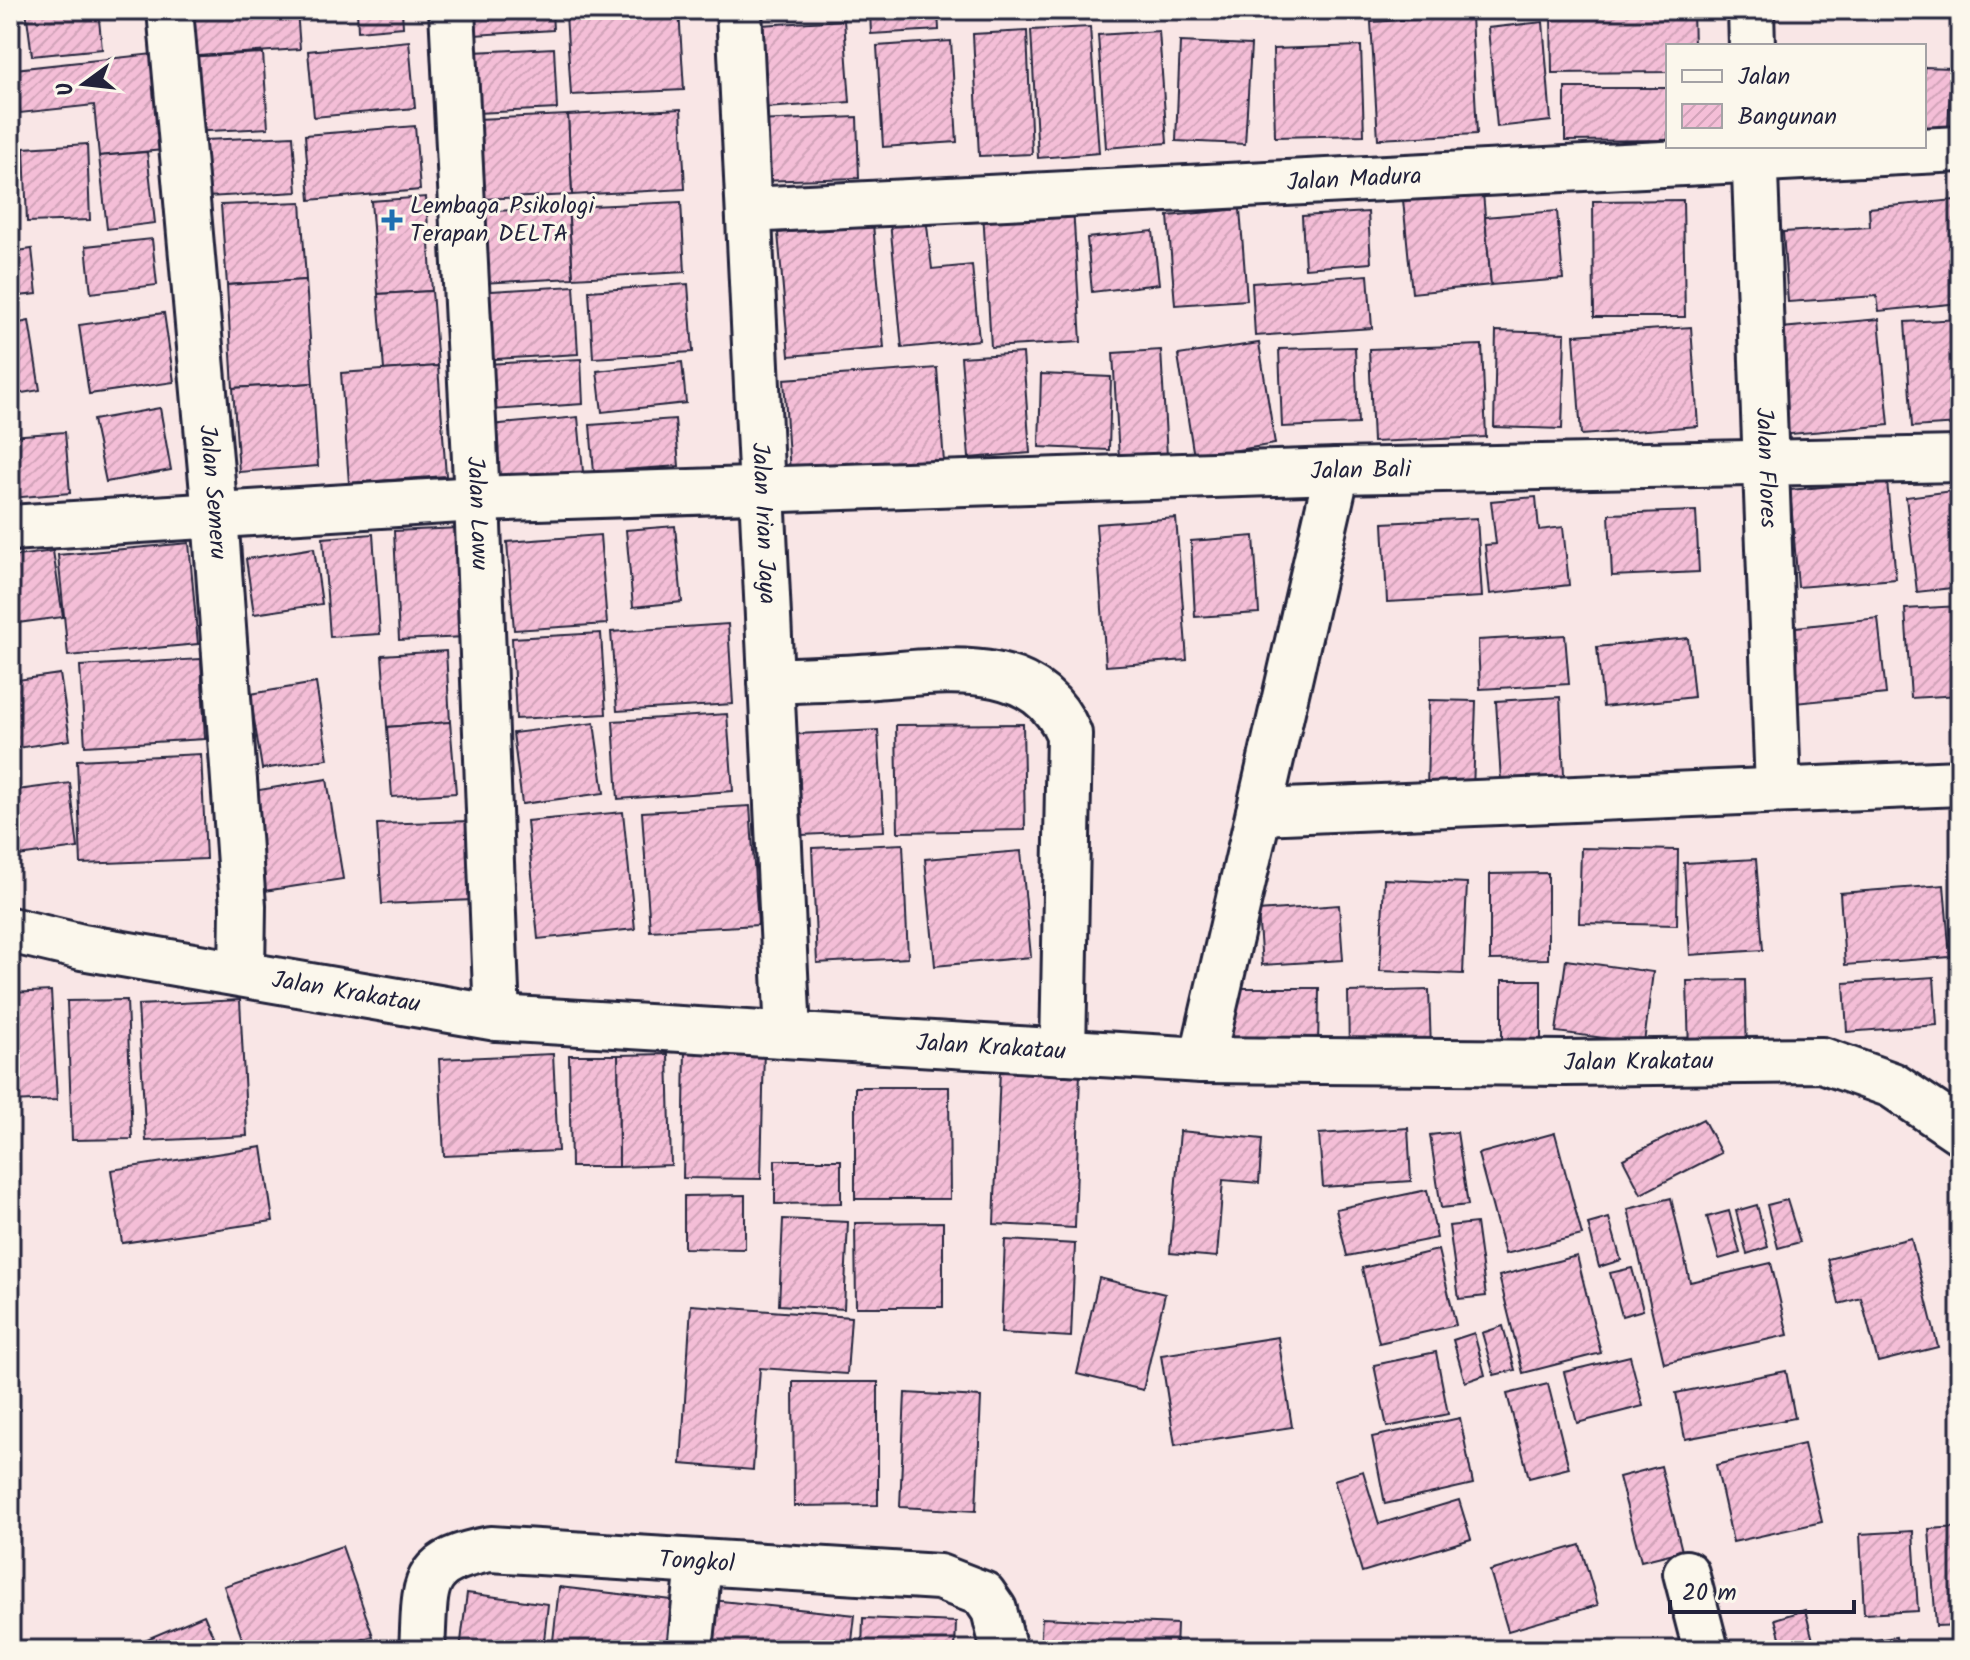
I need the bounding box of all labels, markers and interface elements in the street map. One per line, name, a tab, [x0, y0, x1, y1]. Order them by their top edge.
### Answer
north arrow	[44, 44, 124, 124]
legend	[1666, 44, 1926, 148]
text: Jalan	[1738, 58, 1790, 97]
text: U	[48, 78, 86, 99]
text: Bangunan	[1738, 98, 1837, 137]
street label: Jalan Madura	[1286, 157, 1423, 202]
place label: Lembaga Psikologi Terapan DELTA	[410, 187, 595, 254]
marker: Lembaga Psikologi Terapan DELTA	[381, 209, 403, 231]
street label: Jalan Flores	[1744, 407, 1788, 529]
street label: Jalan Semeru	[188, 423, 238, 561]
street label: Jalan Irian Jaya	[740, 442, 787, 605]
street label: Jalan Bali	[1310, 450, 1412, 491]
street label: Jalan Lawu	[455, 455, 499, 572]
street label: Jalan Krakatau	[269, 960, 424, 1024]
street label: Jalan Krakatau	[915, 1024, 1068, 1071]
street label: Jalan Krakatau	[1563, 1042, 1714, 1083]
street label: Tongkol	[658, 1540, 736, 1584]
scale bar	[1670, 1564, 1854, 1614]
text: 20 m	[1682, 1574, 1737, 1613]

